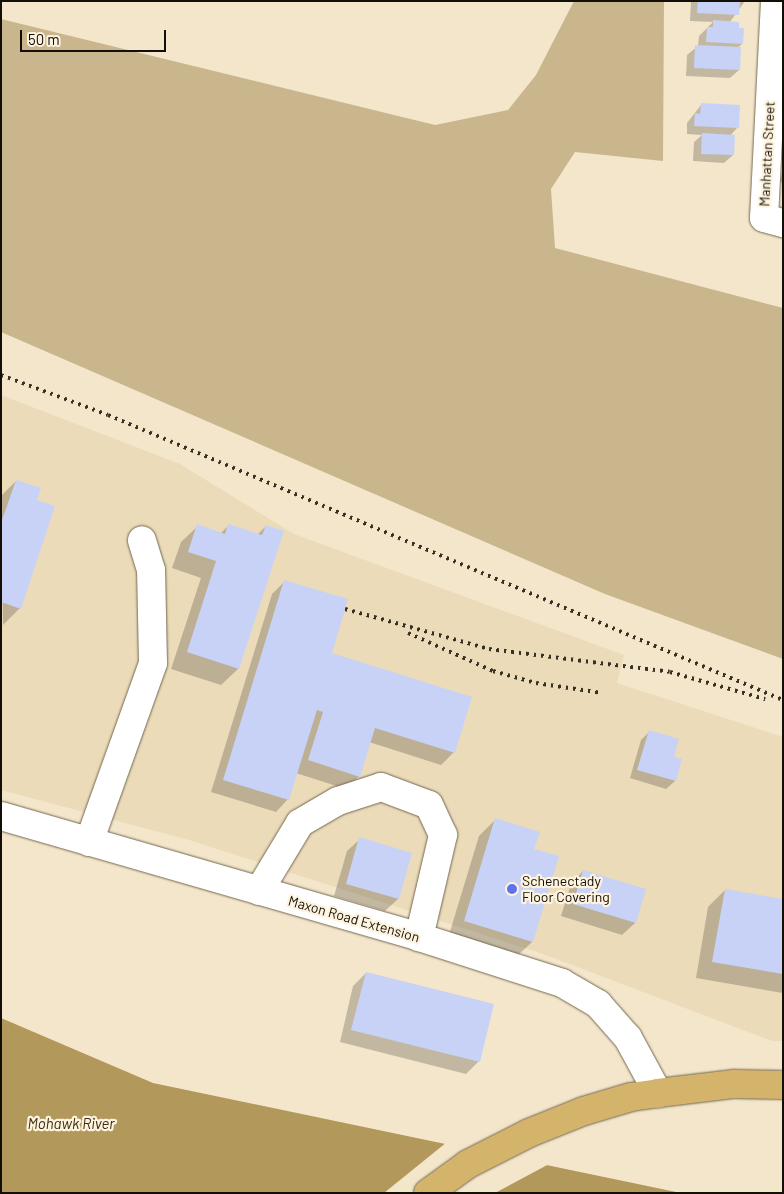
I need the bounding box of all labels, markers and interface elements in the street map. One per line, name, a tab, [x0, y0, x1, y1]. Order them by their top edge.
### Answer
scale bar	[22, 20, 169, 52]
text: 50 m	[28, 30, 60, 48]
street label: Manhattan Street	[756, 101, 778, 207]
place label: Schenectady Floor Covering	[522, 873, 610, 906]
marker: Schenectady Floor Covering	[506, 883, 518, 895]
street label: Maxon Road Extension	[286, 892, 422, 946]
water label: Mohawk River	[27, 1115, 115, 1133]

